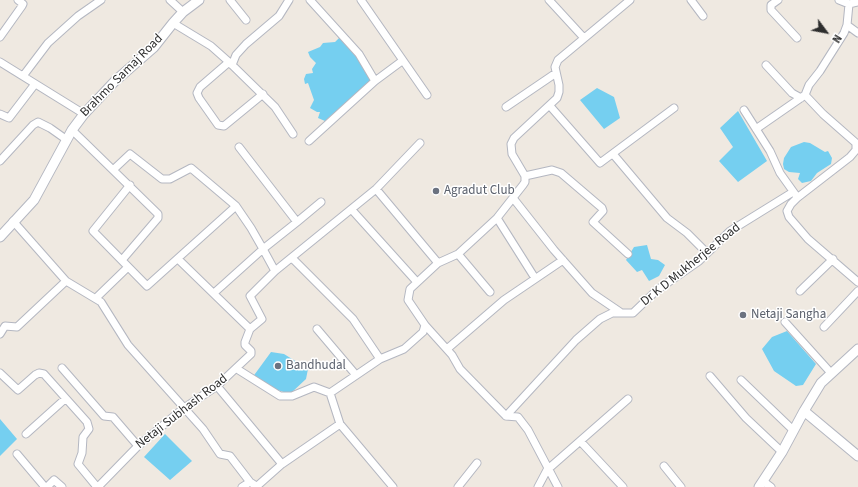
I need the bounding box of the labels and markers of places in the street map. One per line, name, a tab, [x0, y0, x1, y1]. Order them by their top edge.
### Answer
place label: Agradut Club	[444, 183, 515, 199]
marker: Agradut Club	[431, 186, 441, 196]
place label: Netaji Sangha	[751, 307, 826, 323]
marker: Netaji Sangha	[738, 310, 748, 320]
place label: Bandhudal	[286, 358, 346, 374]
marker: Bandhudal	[273, 361, 283, 371]

